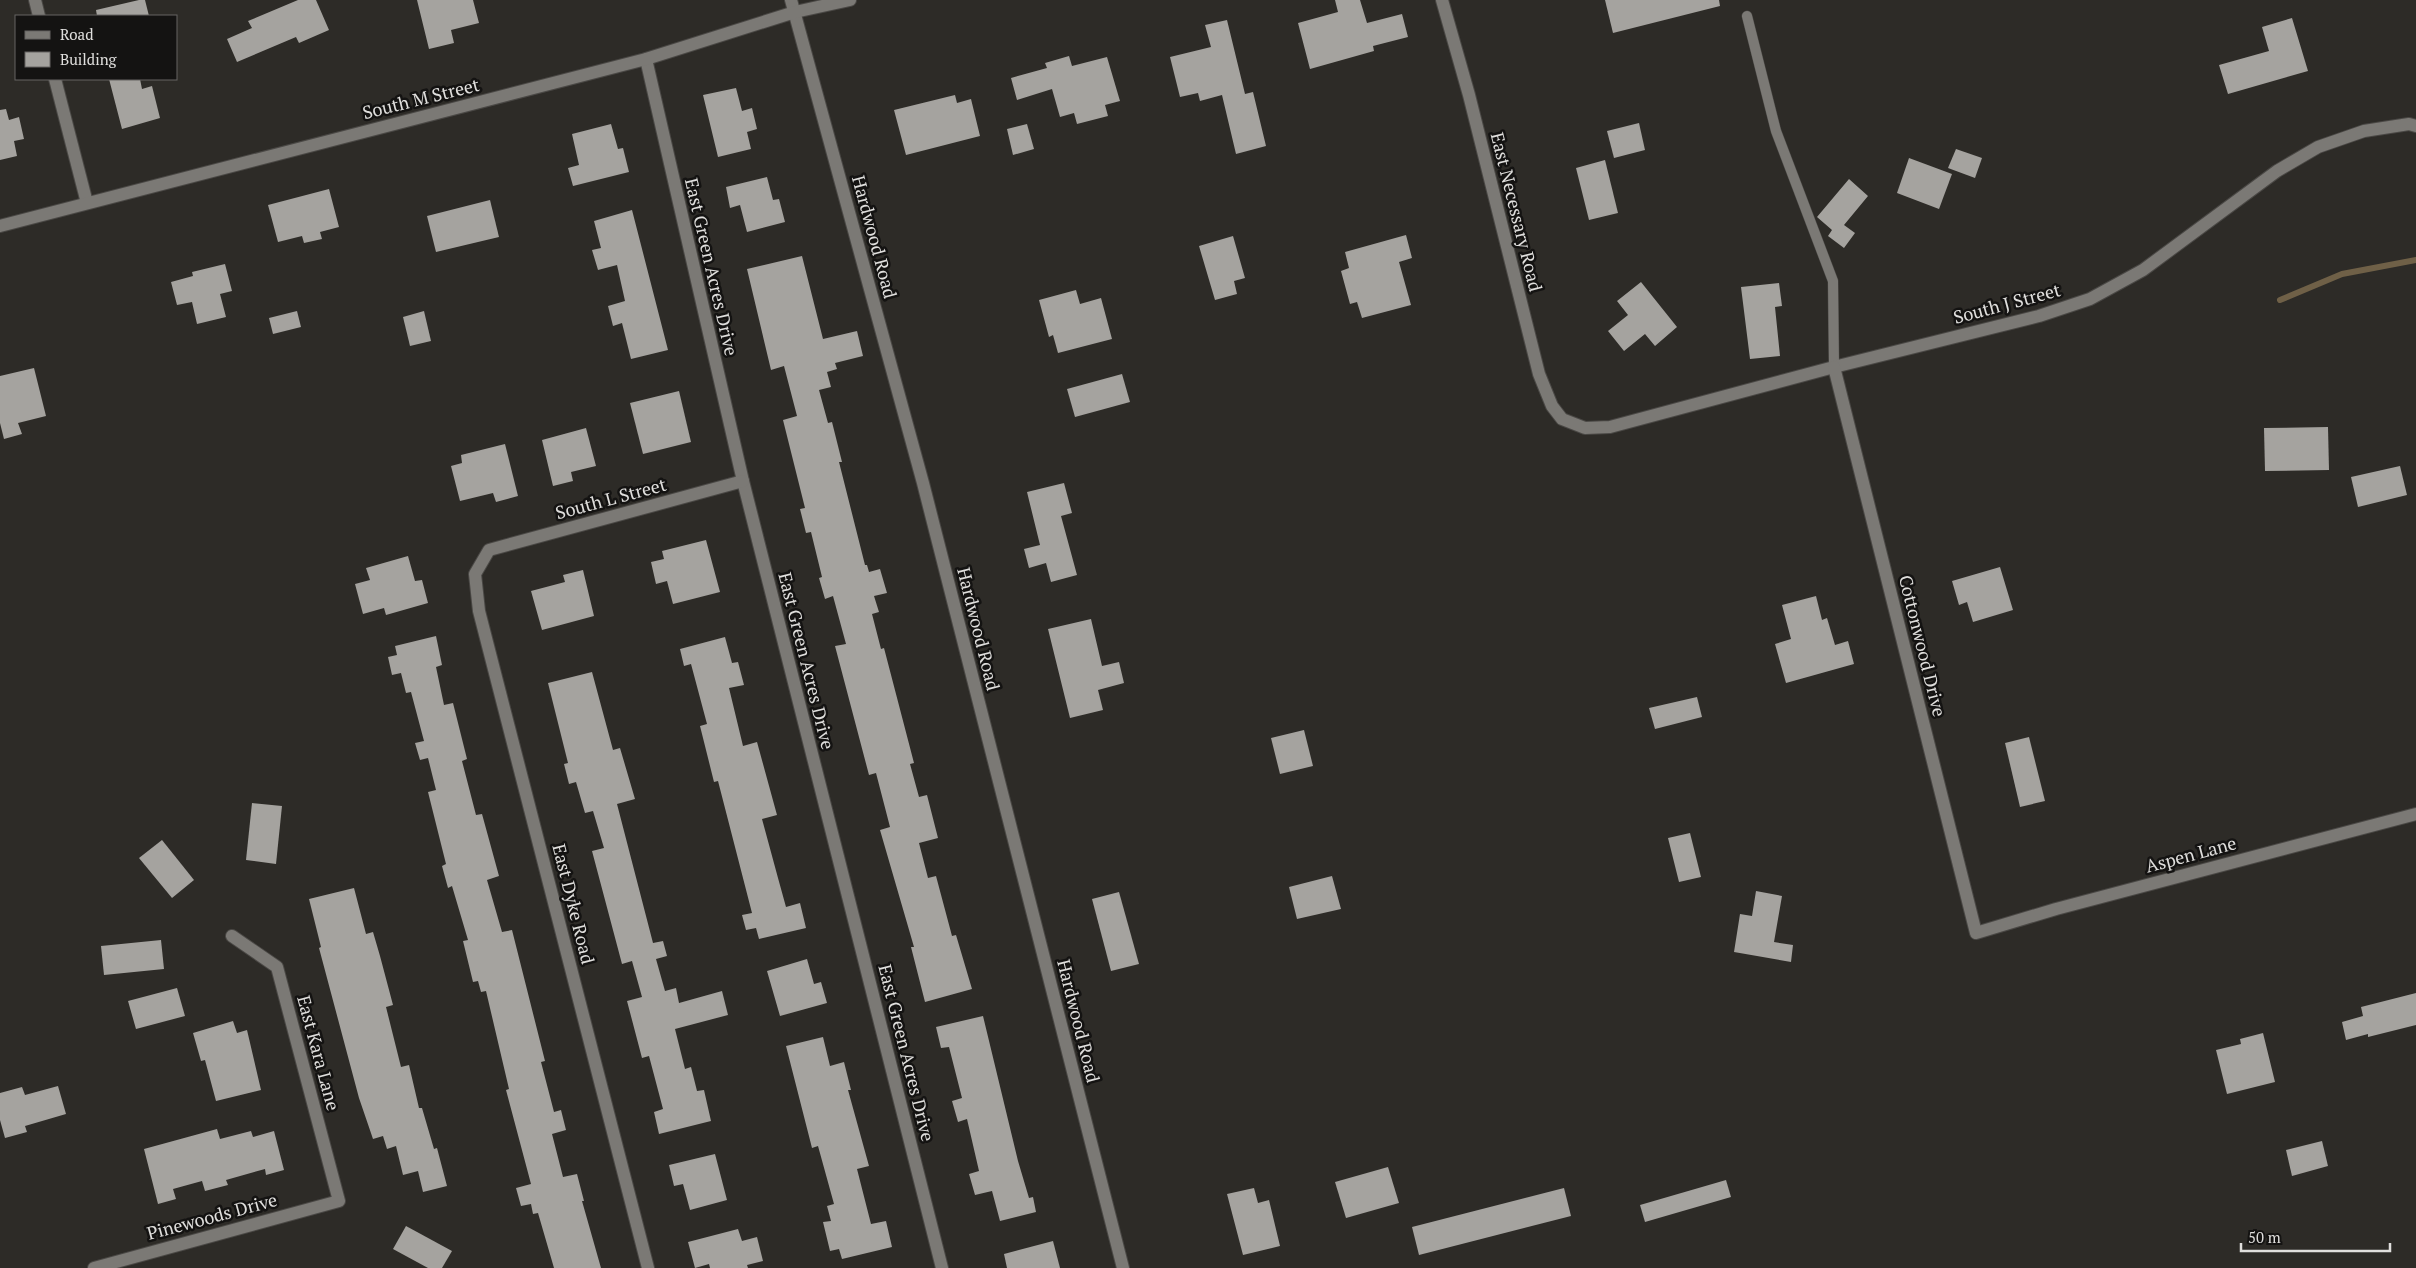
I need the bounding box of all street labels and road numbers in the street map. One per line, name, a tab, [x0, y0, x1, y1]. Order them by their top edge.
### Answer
street label: South M Street	[360, 72, 482, 124]
street label: East Necessary Road	[1486, 130, 1548, 294]
street label: Hardwood Road	[847, 173, 903, 301]
street label: East Green Acres Drive	[680, 176, 744, 358]
street label: South J Street	[1950, 277, 2063, 329]
street label: South L Street	[553, 472, 669, 524]
street label: Hardwood Road	[952, 565, 1006, 693]
street label: East Green Acres Drive	[773, 570, 841, 752]
street label: Cottonwood Drive	[1894, 573, 1952, 719]
street label: Aspen Lane	[2143, 830, 2239, 878]
street label: East Dyke Road	[547, 841, 600, 966]
street label: Hardwood Road	[1052, 957, 1106, 1085]
street label: East Green Acres Drive	[873, 962, 941, 1144]
street label: East Kara Lane	[292, 993, 346, 1113]
street label: Pinewoods Drive	[144, 1187, 279, 1245]

